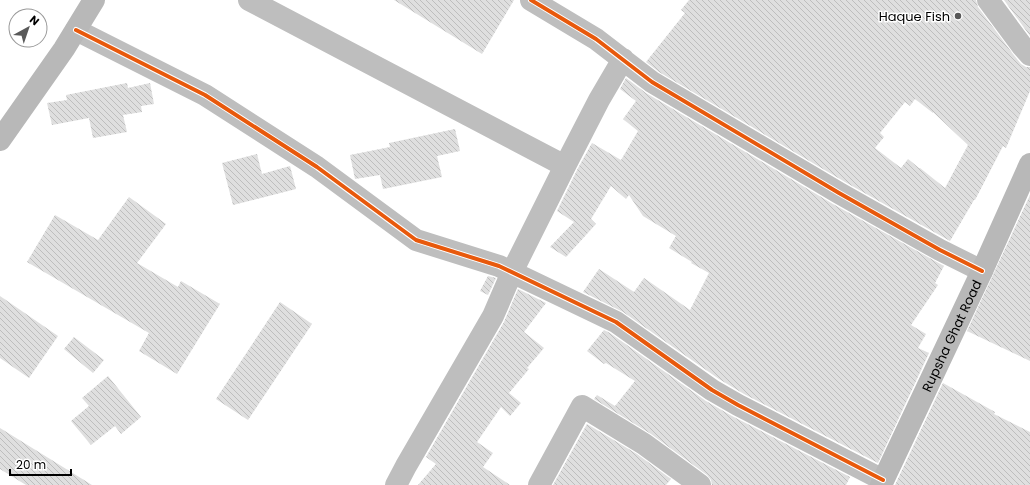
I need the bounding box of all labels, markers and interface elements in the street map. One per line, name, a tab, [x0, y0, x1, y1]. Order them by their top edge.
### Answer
place label: Haque Fish	[879, 7, 950, 26]
north arrow	[8, 8, 48, 48]
marker: Haque Fish	[953, 11, 963, 21]
text: N	[26, 12, 43, 29]
street label: Rupsha Ghat Road	[917, 277, 986, 395]
scale bar	[10, 451, 71, 477]
text: 20 m	[16, 456, 46, 473]

